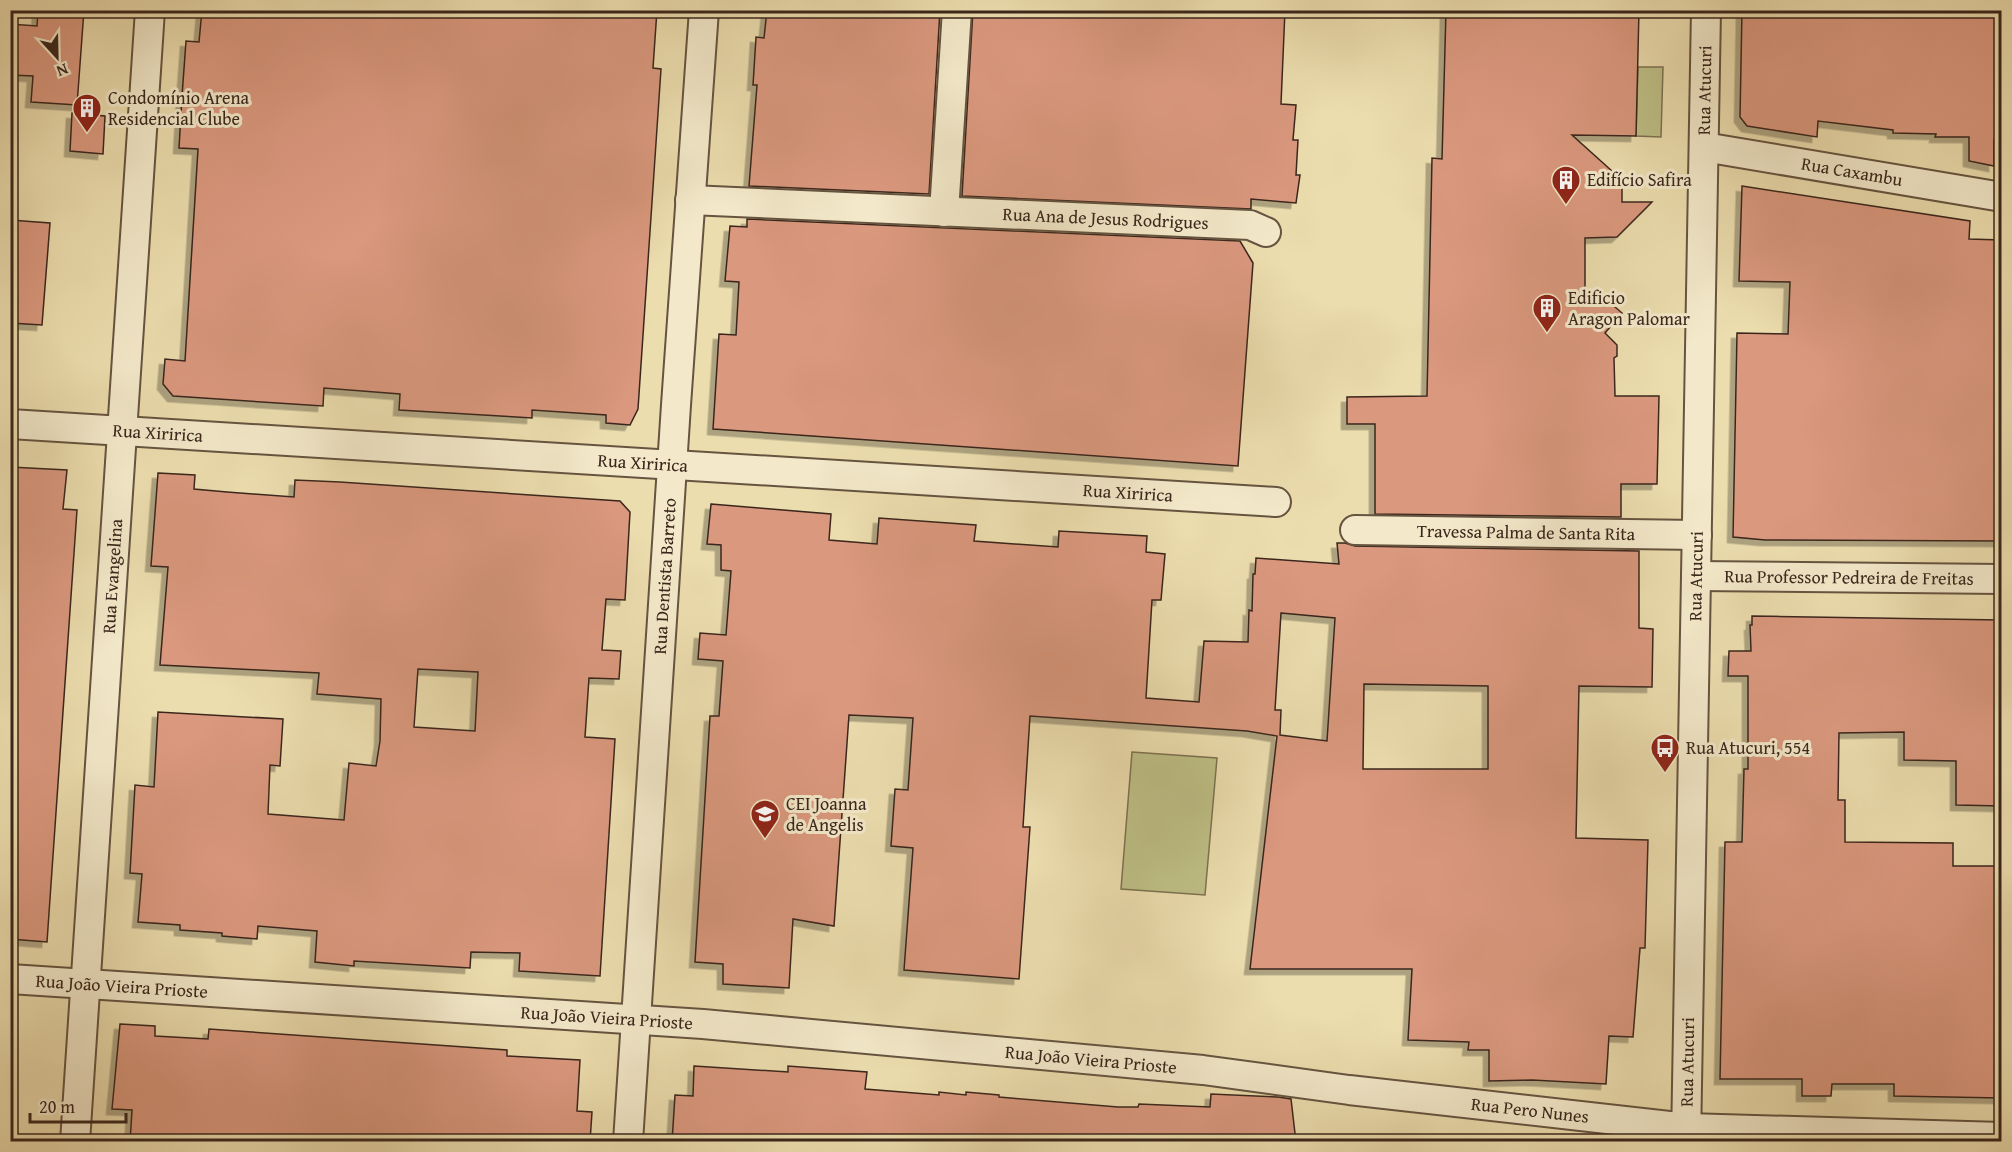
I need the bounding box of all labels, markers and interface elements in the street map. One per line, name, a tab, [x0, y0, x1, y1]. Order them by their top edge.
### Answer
north arrow	[27, 27, 87, 87]
street label: Rua Atucuri	[1690, 45, 1718, 135]
text: N	[53, 58, 72, 84]
place label: Condomínio Arena Residencial Clube	[108, 84, 250, 132]
building icon: Condomínio Arena Residencial Clube	[71, 92, 103, 134]
street label: Rua Caxambu	[1799, 150, 1905, 193]
building icon: Edifício Safira	[1550, 164, 1582, 206]
place label: Edifício Safira	[1587, 166, 1692, 193]
street label: Rua Ana de Jesus Rodrigues	[1002, 200, 1209, 236]
place label: Edificio Aragon Palomar	[1568, 284, 1691, 332]
building icon: Edificio Aragon Palomar	[1531, 292, 1563, 334]
street label: Rua Xiririca	[112, 416, 204, 449]
street label: Rua Xiririca	[597, 446, 689, 479]
street label: Rua Xiririca	[1082, 476, 1174, 509]
street label: Rua Dentista Barreto	[646, 497, 683, 655]
street label: Rua Evangelina	[95, 517, 129, 635]
street label: Travessa Palma de Santa Rita	[1417, 517, 1636, 547]
street label: Rua Atucuri	[1681, 531, 1710, 621]
street label: Rua Professor Pedreira de Freitas	[1724, 562, 1974, 592]
bus stop icon: Rua Atucuri, 554	[1649, 732, 1681, 774]
place label: Rua Atucuri, 554	[1686, 734, 1810, 761]
place label: CEI Joanna de Angelis	[786, 790, 867, 838]
school or university icon: CEI Joanna de Angelis	[749, 798, 781, 840]
street label: Rua João Vieira Prioste	[35, 967, 209, 1005]
street label: Rua João Vieira Prioste	[520, 998, 694, 1036]
street label: Rua Atucuri	[1673, 1017, 1701, 1107]
street label: Rua João Vieira Prioste	[1004, 1038, 1178, 1081]
scale bar	[30, 1086, 126, 1124]
street label: Rua Pero Nunes	[1470, 1090, 1590, 1130]
text: 20 m	[39, 1093, 75, 1120]

